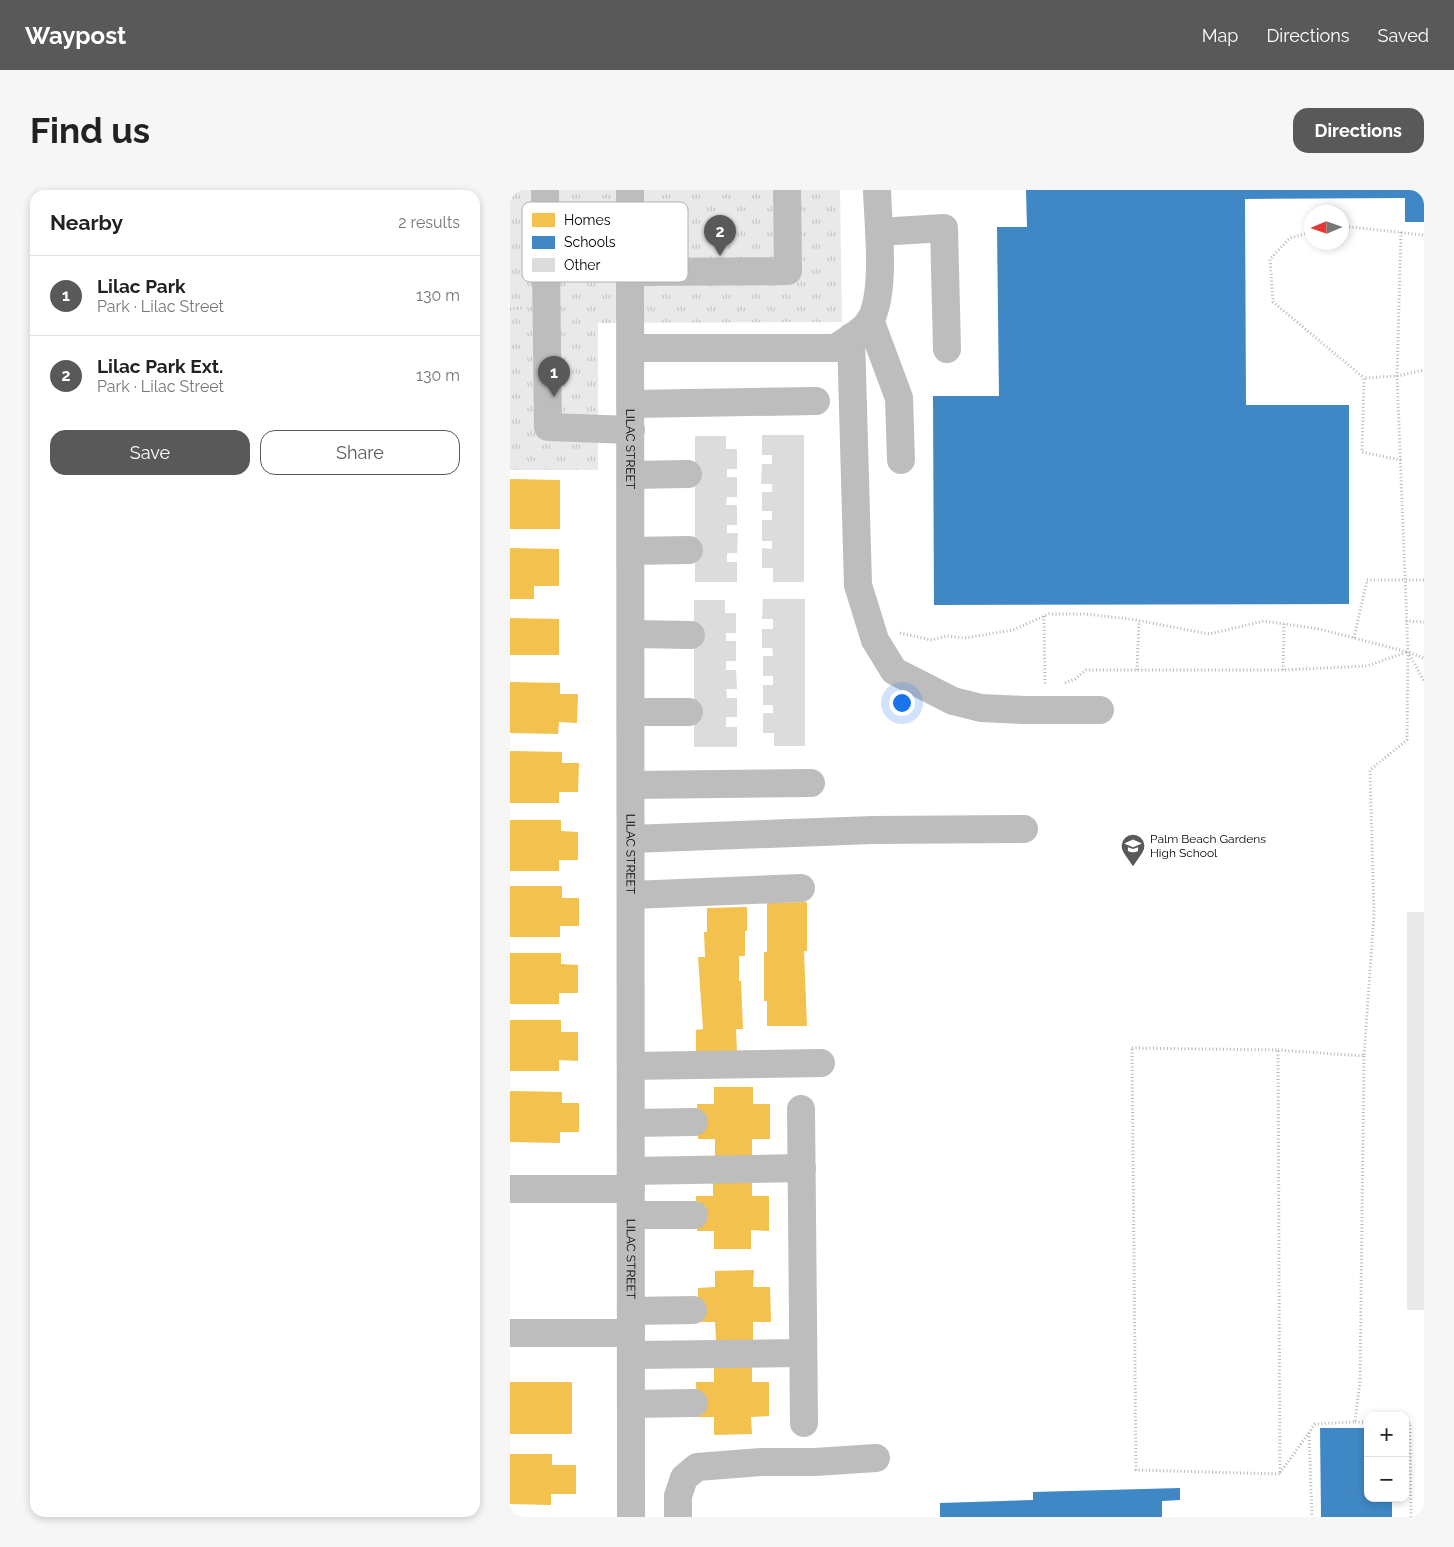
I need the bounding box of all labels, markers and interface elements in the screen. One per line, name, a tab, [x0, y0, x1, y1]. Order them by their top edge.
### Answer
text: Waypost	[25, 21, 126, 50]
text: Map	[1202, 25, 1238, 46]
text: Directions	[1266, 25, 1350, 46]
text: Saved	[1378, 25, 1429, 46]
button: Directions	[1293, 108, 1424, 153]
text: Find us	[30, 110, 150, 151]
legend	[522, 202, 688, 282]
north arrow	[1304, 205, 1349, 250]
text: Nearby	[50, 210, 123, 235]
text: Homes	[564, 212, 611, 228]
text: 2 results	[398, 213, 460, 232]
pin: 2	[704, 215, 736, 256]
text: Schools	[564, 234, 616, 250]
text: Other	[564, 257, 601, 273]
text: Lilac Park	[97, 275, 186, 297]
text: 1	[62, 286, 70, 305]
text: 130 m	[416, 286, 460, 305]
text: Park · Lilac Street	[97, 297, 224, 316]
text: Lilac Park Ext.	[97, 355, 223, 377]
pin: 1	[538, 356, 570, 397]
text: 2	[61, 366, 71, 385]
text: 130 m	[416, 366, 460, 385]
text: Park · Lilac Street	[97, 377, 224, 396]
street label: LILAC STREET	[623, 409, 637, 490]
button: Save	[50, 430, 250, 475]
button: Share	[260, 430, 460, 475]
your location	[889, 690, 915, 716]
street label: LILAC STREET	[623, 814, 638, 895]
place label: Palm Beach Gardens High School	[1150, 832, 1266, 860]
school or university icon: Palm Beach Gardens High School	[1120, 833, 1146, 867]
street label: LILAC STREET	[624, 1219, 638, 1300]
map controls	[1364, 1412, 1409, 1502]
button: +	[1364, 1412, 1409, 1457]
button: −	[1364, 1457, 1409, 1502]

